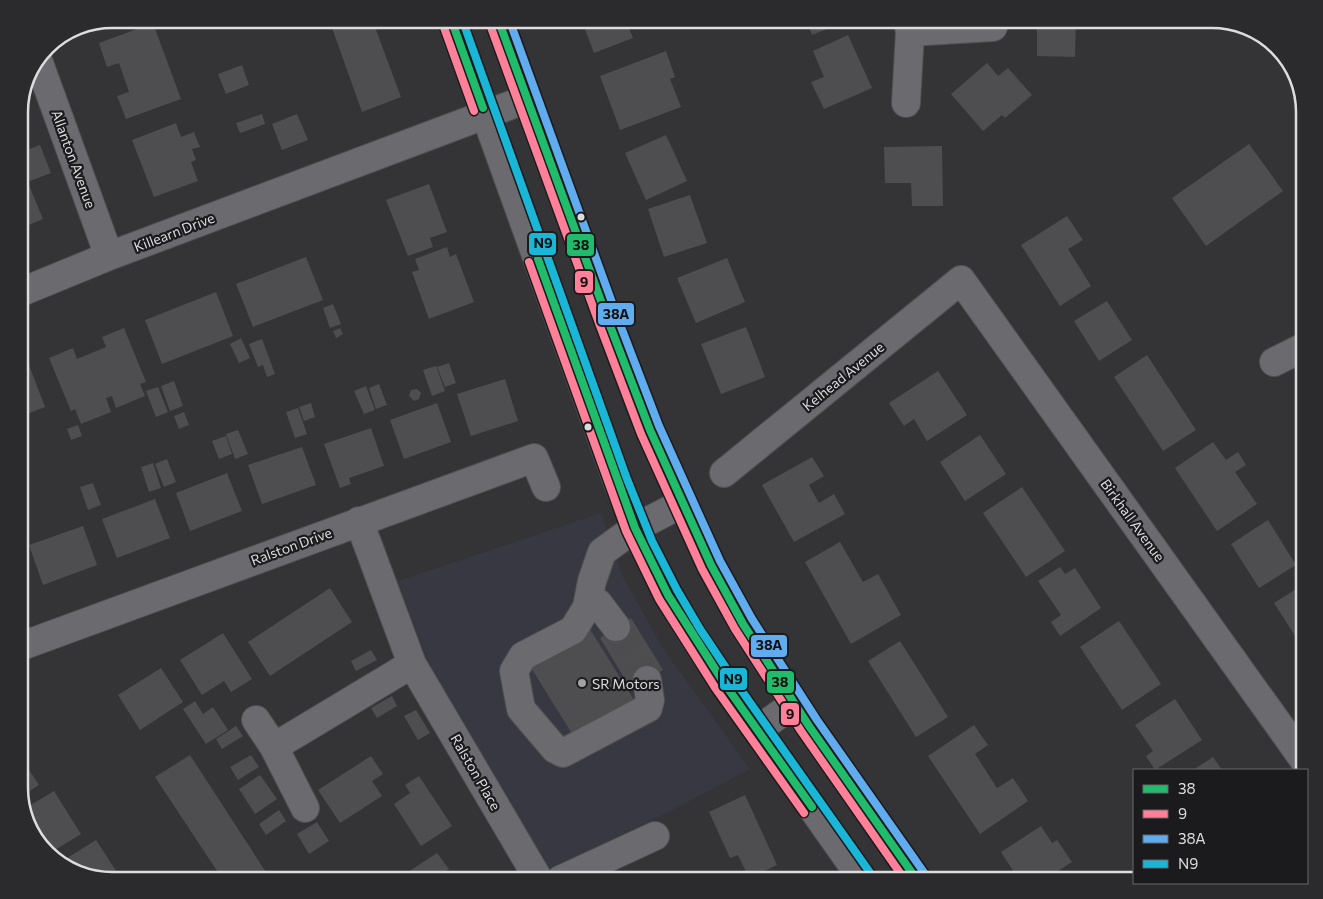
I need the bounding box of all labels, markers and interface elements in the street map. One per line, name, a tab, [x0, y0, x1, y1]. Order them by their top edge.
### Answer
street label: Allanton Avenue	[48, 107, 100, 211]
street label: Killearn Drive	[131, 209, 217, 255]
unlabelled marker	[576, 212, 586, 222]
line badge: N9	[528, 232, 557, 256]
line badge: 38	[566, 233, 595, 257]
text: N9	[533, 234, 553, 251]
text: 38	[573, 236, 590, 253]
line badge: 9	[574, 270, 594, 294]
text: 9	[580, 273, 589, 290]
line badge: 38A	[597, 302, 635, 326]
text: 38A	[603, 305, 629, 322]
street label: Kelhead Avenue	[799, 338, 887, 414]
unlabelled marker	[583, 422, 593, 432]
street label: Birkhall Avenue	[1097, 476, 1169, 564]
street label: Ralston Drive	[248, 523, 334, 569]
line badge: 38A	[750, 634, 788, 658]
text: 38A	[756, 636, 782, 653]
line badge: N9	[719, 667, 748, 691]
text: N9	[723, 670, 743, 687]
line badge: 38	[766, 670, 795, 694]
text: 38	[772, 673, 789, 690]
place label: SR Motors	[592, 675, 660, 692]
marker: SR Motors	[576, 677, 588, 689]
line badge: 9	[780, 702, 800, 726]
text: 9	[786, 705, 795, 722]
street label: Ralston Place	[447, 731, 505, 813]
legend	[1133, 769, 1308, 884]
text: 38	[1178, 779, 1196, 797]
text: 9	[1178, 804, 1187, 822]
text: 38A	[1178, 829, 1206, 847]
text: N9	[1178, 854, 1198, 872]

